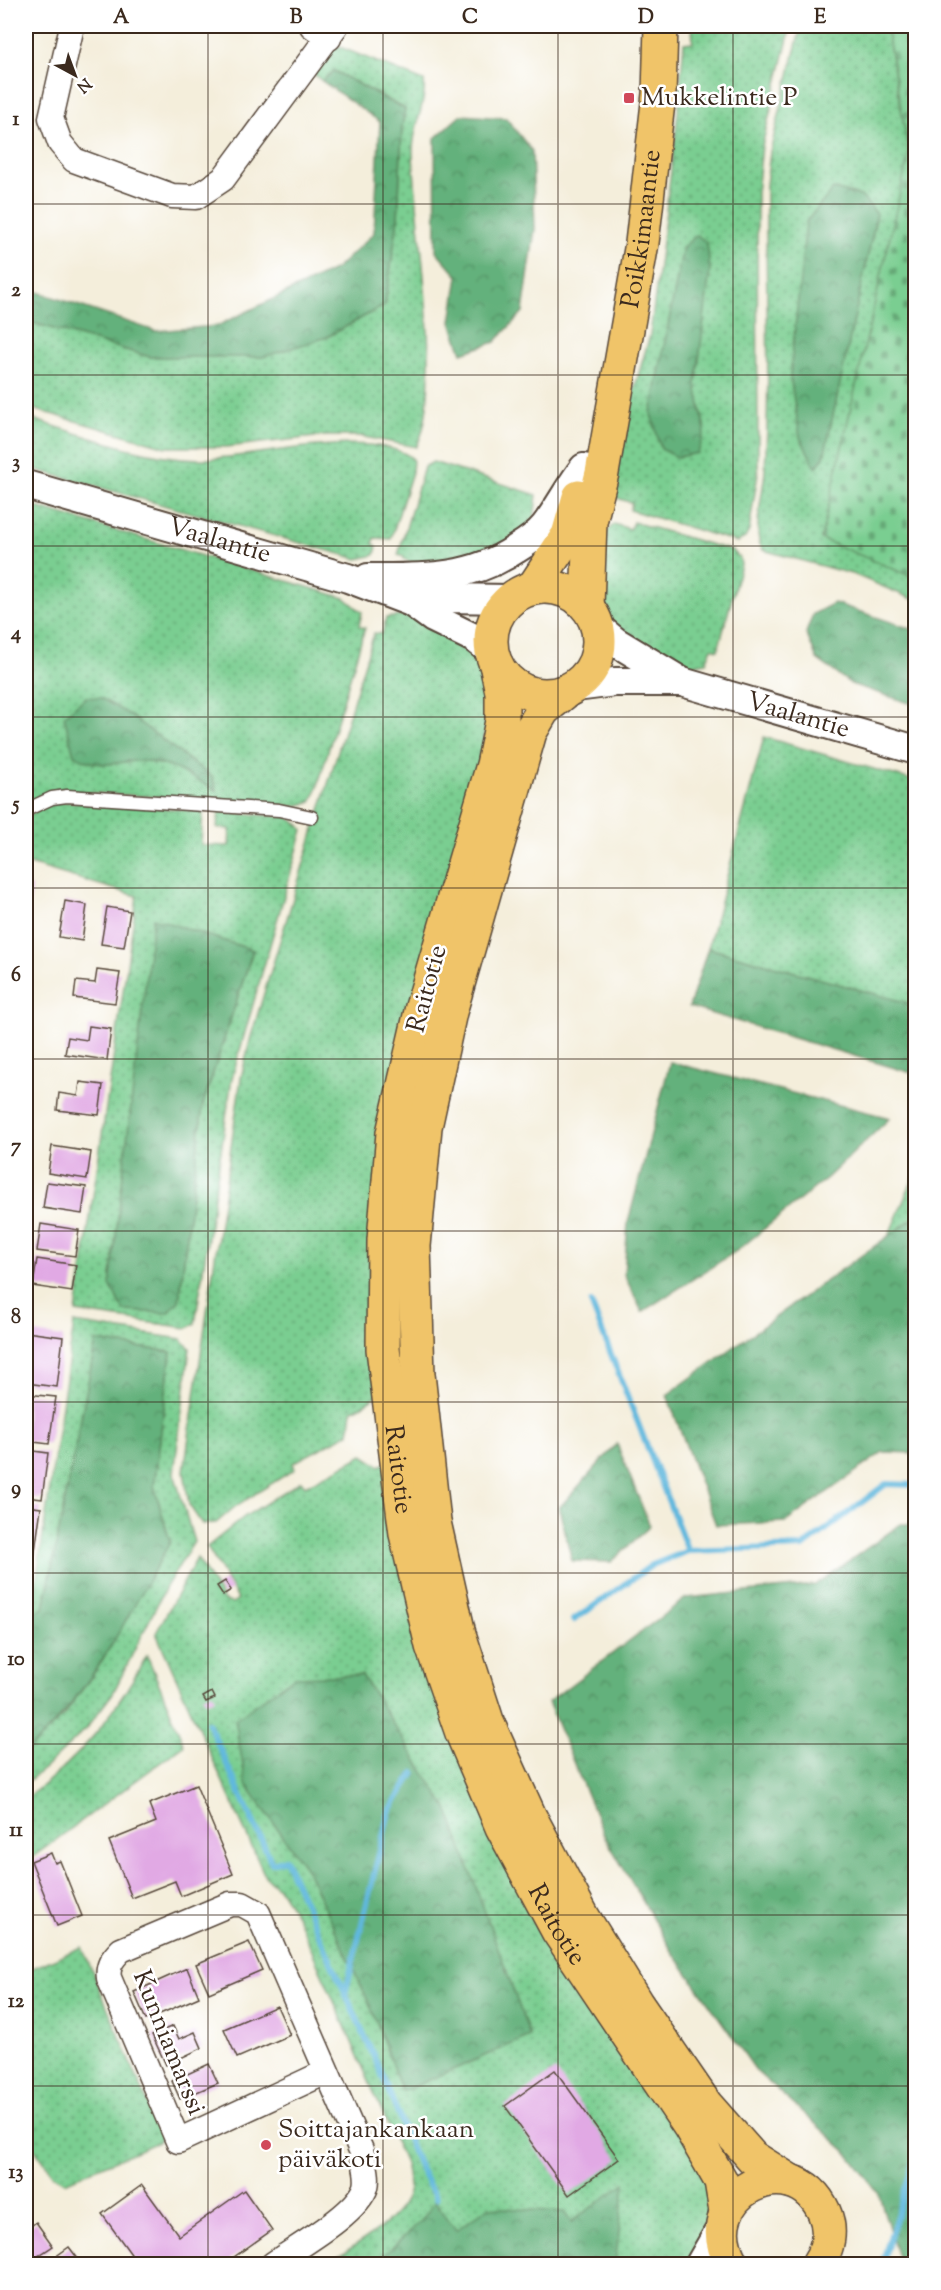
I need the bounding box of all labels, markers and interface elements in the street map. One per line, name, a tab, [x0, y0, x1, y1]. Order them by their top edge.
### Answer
text: A	[113, 4, 130, 33]
text: B	[290, 4, 303, 33]
text: C	[462, 4, 478, 33]
text: D	[638, 4, 654, 33]
text: E	[814, 4, 827, 33]
north arrow	[45, 45, 105, 105]
text: N	[71, 72, 96, 97]
place label: Mukkelintie P	[641, 80, 798, 117]
marker: Mukkelintie P	[622, 91, 636, 105]
text: 1	[13, 106, 20, 135]
street label: Poikkimaantie	[612, 148, 671, 311]
text: 2	[11, 277, 21, 306]
text: 3	[12, 449, 20, 478]
street label: Vaalantie	[163, 508, 275, 573]
text: 4	[10, 620, 21, 649]
street label: Vaalantie	[742, 683, 854, 748]
text: 5	[11, 791, 20, 820]
street label: Raitotie	[399, 941, 457, 1037]
text: 6	[11, 962, 21, 991]
text: 7	[11, 1133, 22, 1162]
text: 8	[11, 1304, 21, 1333]
street label: Raitotie	[374, 1423, 422, 1516]
text: 9	[11, 1475, 21, 1504]
text: 10	[7, 1646, 25, 1675]
text: 11	[9, 1817, 23, 1846]
street label: Raitotie	[518, 1878, 595, 1973]
street label: Kunniamarssi	[122, 1965, 214, 2121]
text: 12	[8, 1988, 25, 2017]
place label: Soittajankankaan päiväkoti	[278, 2112, 474, 2179]
marker: Soittajankankaan päiväkoti	[259, 2138, 273, 2152]
text: 13	[9, 2159, 23, 2188]

